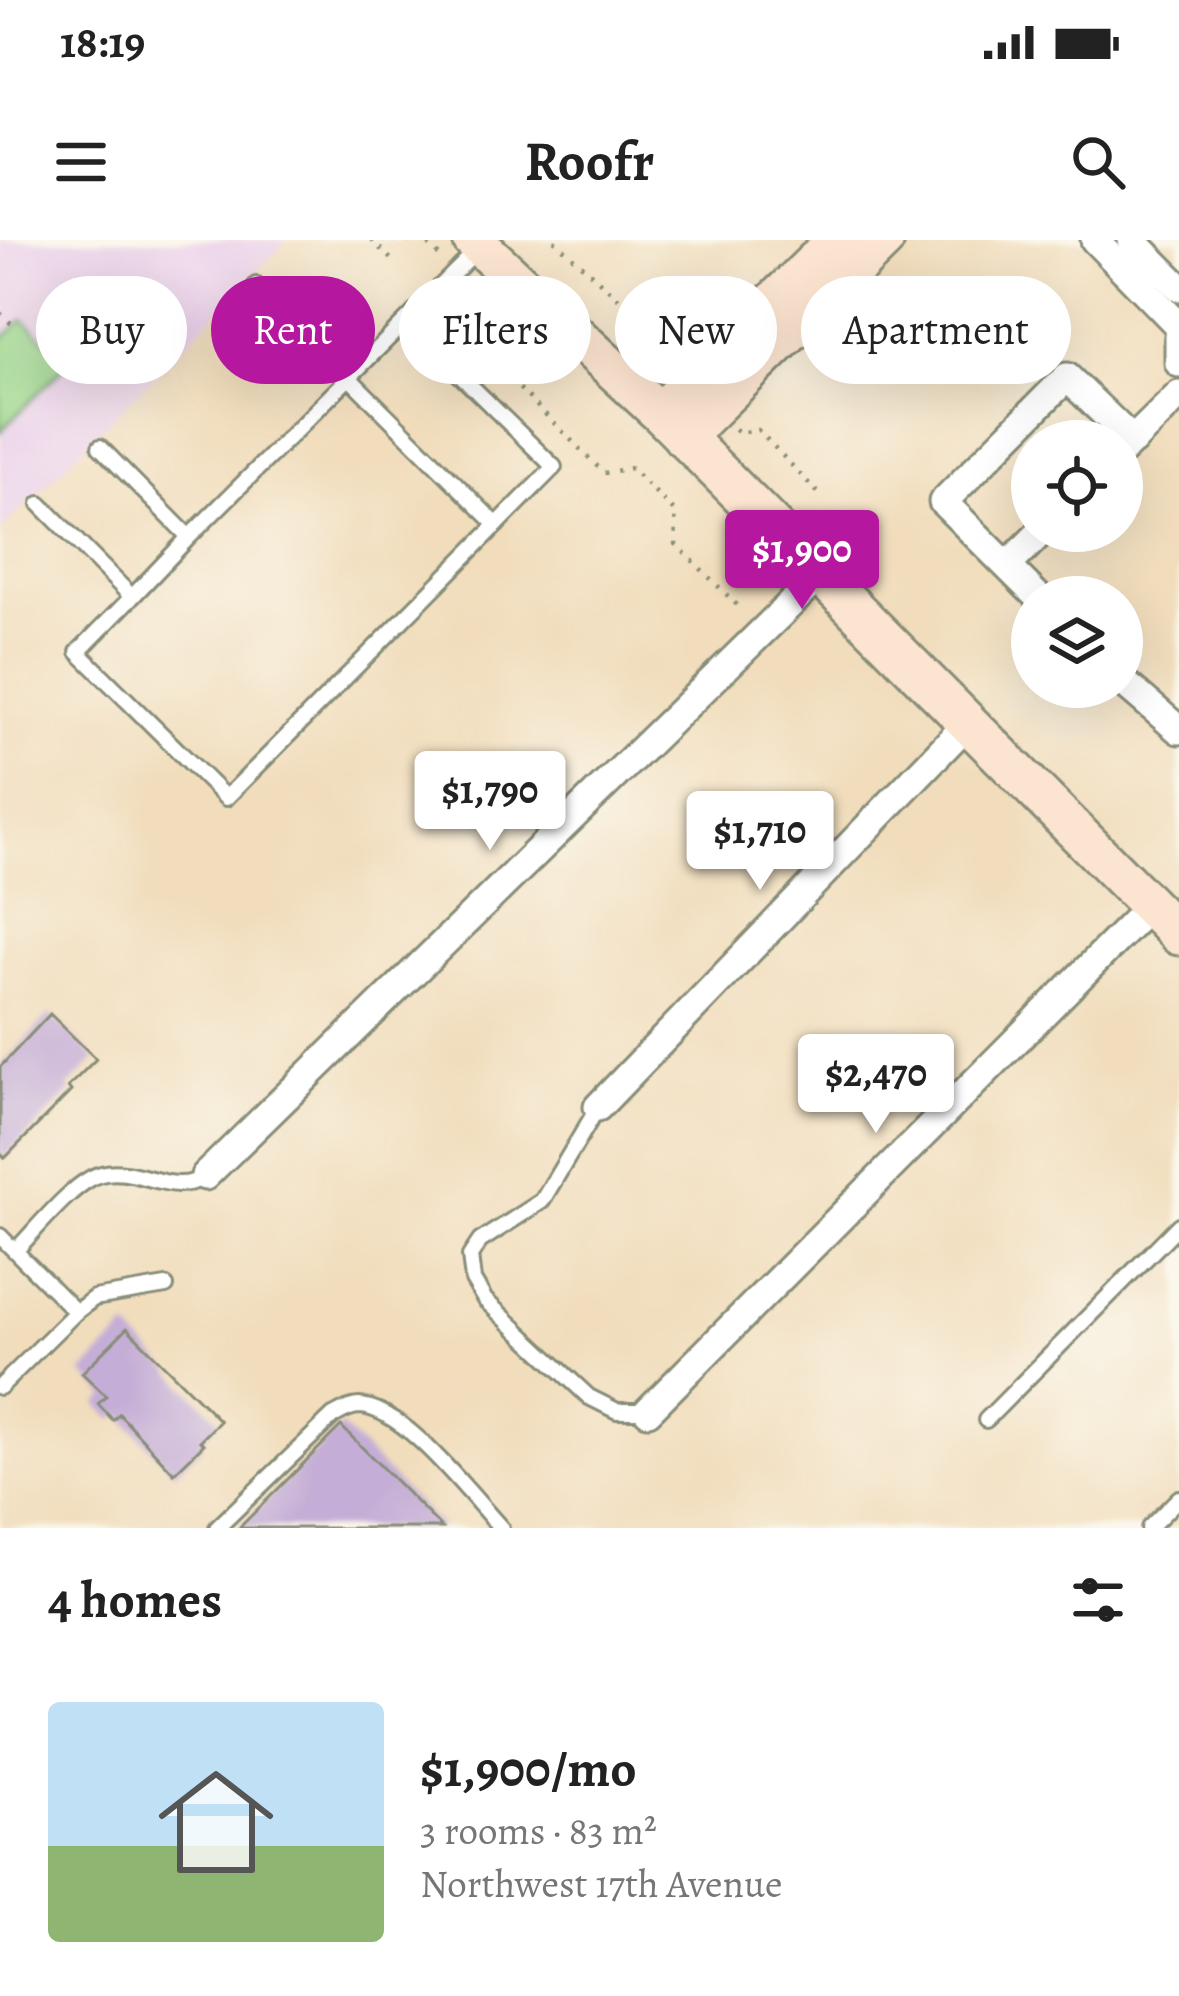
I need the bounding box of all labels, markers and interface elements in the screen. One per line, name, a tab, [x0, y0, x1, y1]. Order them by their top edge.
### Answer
text: 18:19	[60, 11, 145, 73]
text: Roofr	[525, 125, 654, 199]
icon: menu	[48, 129, 114, 195]
icon: search	[1065, 129, 1131, 195]
chip: Buy	[36, 276, 187, 384]
chip: Rent	[211, 276, 375, 384]
chip: Filters	[399, 276, 591, 384]
chip: New	[615, 276, 777, 384]
chip: Apartment	[801, 276, 1071, 384]
map controls	[1011, 420, 1143, 708]
button: locate	[1011, 420, 1143, 552]
pin: $1,900	[704, 510, 900, 612]
text: $1,900	[752, 522, 852, 575]
button: layers	[1011, 576, 1143, 708]
pin: $1,790	[392, 751, 588, 853]
text: $1,790	[442, 763, 538, 816]
pin: $1,710	[662, 791, 858, 893]
text: $1,710	[714, 803, 806, 856]
pin: $2,470	[778, 1034, 974, 1136]
text: $2,470	[825, 1046, 927, 1099]
text: 4 homes	[48, 1565, 222, 1635]
icon: filters	[1065, 1567, 1131, 1633]
text: $1,900/mo	[420, 1734, 637, 1804]
icon: home	[144, 1750, 288, 1894]
text: 3 rooms · 83 m²	[420, 1804, 657, 1857]
text: Northwest 17th Avenue	[420, 1857, 782, 1910]

